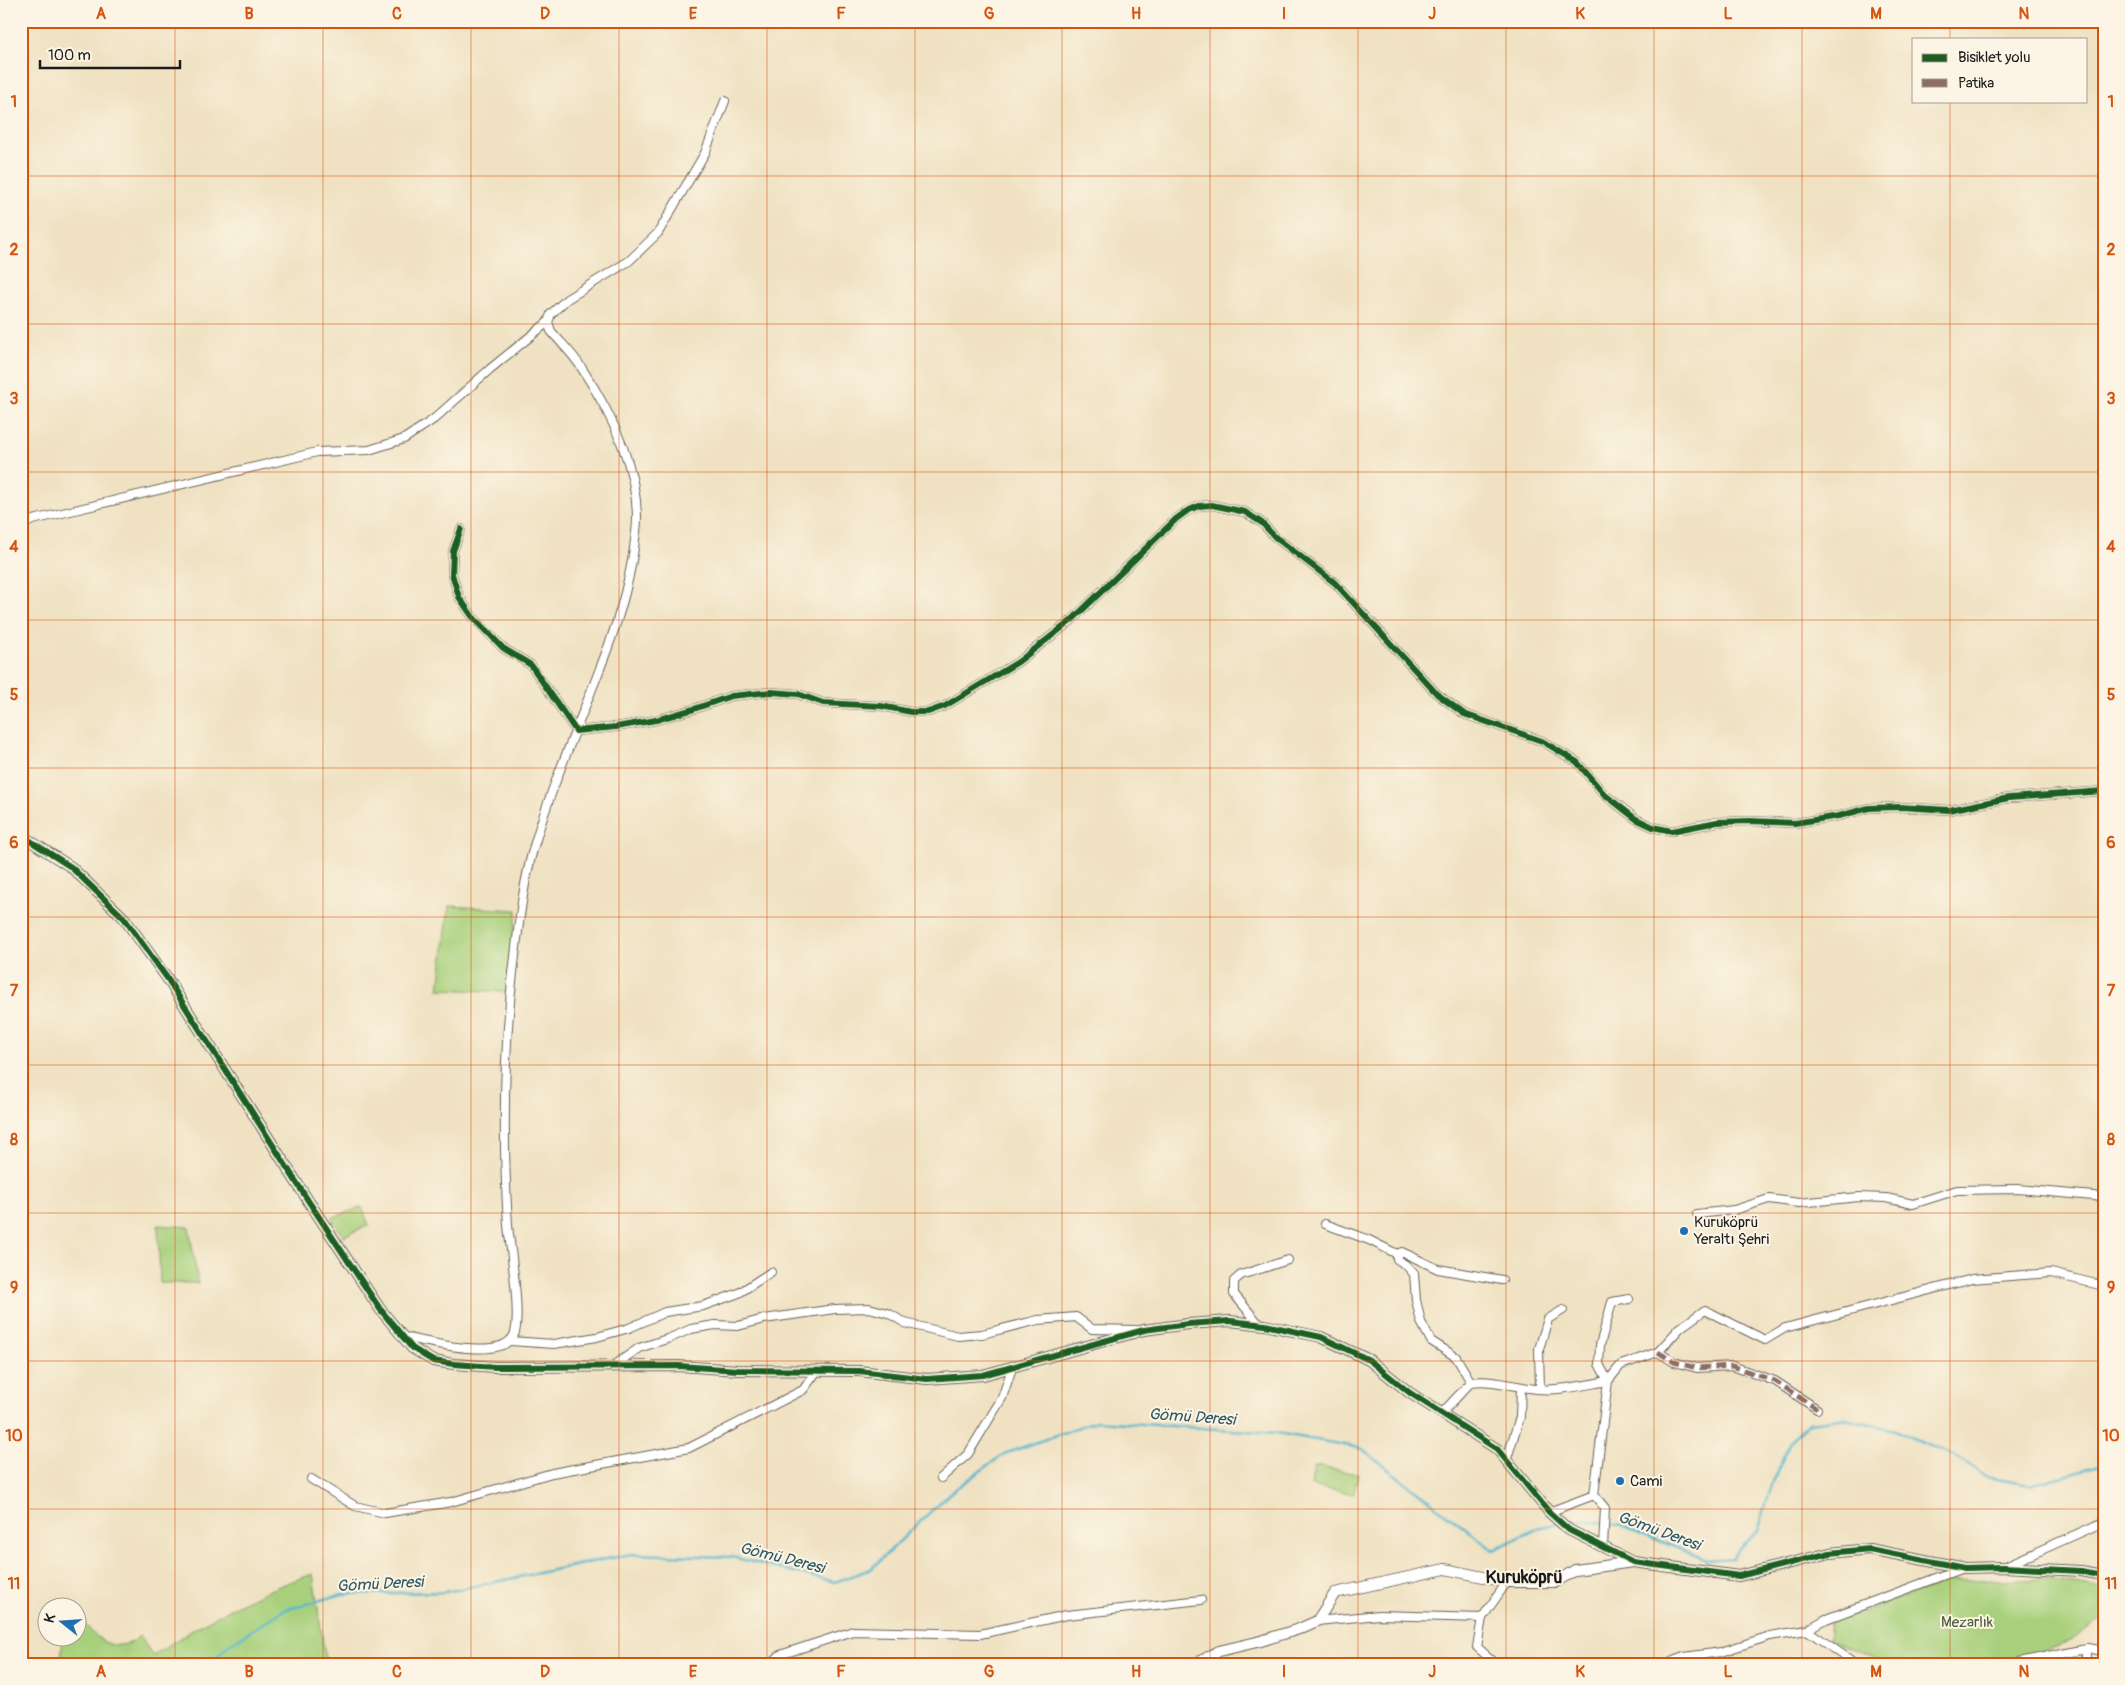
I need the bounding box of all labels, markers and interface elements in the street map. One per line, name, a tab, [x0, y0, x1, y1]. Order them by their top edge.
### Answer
text: A	[96, 4, 107, 24]
text: B	[244, 4, 254, 24]
text: C	[392, 4, 402, 24]
text: D	[540, 4, 550, 24]
text: E	[689, 4, 698, 24]
text: F	[836, 4, 846, 24]
text: G	[984, 4, 995, 24]
text: H	[1131, 4, 1141, 24]
text: I	[1282, 4, 1286, 24]
text: J	[1428, 4, 1436, 24]
text: K	[1575, 4, 1585, 24]
text: L	[1723, 4, 1733, 24]
text: M	[1870, 4, 1882, 24]
text: N	[2019, 4, 2030, 24]
scale bar	[40, 38, 180, 70]
legend	[1912, 38, 2088, 102]
text: 100 m	[48, 46, 91, 65]
text: Bisiklet yolu	[1958, 48, 2031, 67]
text: Patika	[1958, 74, 1994, 93]
text: 1	[11, 92, 17, 112]
text: 1	[2108, 92, 2114, 112]
text: 2	[10, 240, 19, 260]
text: 2	[2107, 240, 2116, 260]
text: 3	[10, 389, 19, 409]
text: 3	[2107, 389, 2116, 409]
text: 4	[9, 537, 19, 557]
text: 4	[2106, 537, 2116, 557]
text: 5	[10, 685, 19, 705]
text: 5	[2107, 685, 2116, 705]
text: 6	[9, 833, 19, 853]
text: 6	[2106, 833, 2116, 853]
text: 7	[10, 981, 19, 1001]
text: 7	[2107, 981, 2116, 1001]
text: 8	[10, 1130, 18, 1150]
text: 8	[2107, 1130, 2115, 1150]
place label: Kuruköprü Yeraltı Şehri	[1693, 1213, 1769, 1249]
marker: Kuruköprü Yeraltı Şehri	[1678, 1225, 1690, 1237]
text: 9	[10, 1278, 18, 1298]
text: 9	[2107, 1278, 2115, 1298]
water label: Gömü Deresi	[1148, 1404, 1238, 1430]
text: 10	[5, 1426, 23, 1446]
text: 10	[2102, 1426, 2120, 1446]
place label: Cami	[1630, 1472, 1663, 1491]
marker: Cami	[1614, 1475, 1626, 1487]
water label: Gömü Deresi	[1615, 1507, 1705, 1556]
water label: Gömü Deresi	[738, 1538, 828, 1579]
district label: Kuruköprü	[1486, 1566, 1563, 1589]
water label: Gömü Deresi	[336, 1572, 426, 1596]
text: 11	[8, 1574, 20, 1594]
text: 11	[2105, 1574, 2117, 1594]
north arrow	[38, 1598, 88, 1648]
text: K	[41, 1611, 60, 1625]
park label: Mezarlık	[1941, 1613, 1994, 1632]
text: A	[96, 1662, 107, 1682]
text: B	[244, 1662, 254, 1682]
text: C	[392, 1662, 402, 1682]
text: D	[540, 1662, 550, 1682]
text: E	[689, 1662, 698, 1682]
text: F	[836, 1662, 846, 1682]
text: G	[984, 1662, 995, 1682]
text: H	[1131, 1662, 1141, 1682]
text: I	[1282, 1662, 1286, 1682]
text: J	[1428, 1662, 1436, 1682]
text: K	[1575, 1662, 1585, 1682]
text: L	[1723, 1662, 1733, 1682]
text: M	[1870, 1662, 1882, 1682]
text: N	[2019, 1662, 2030, 1682]

